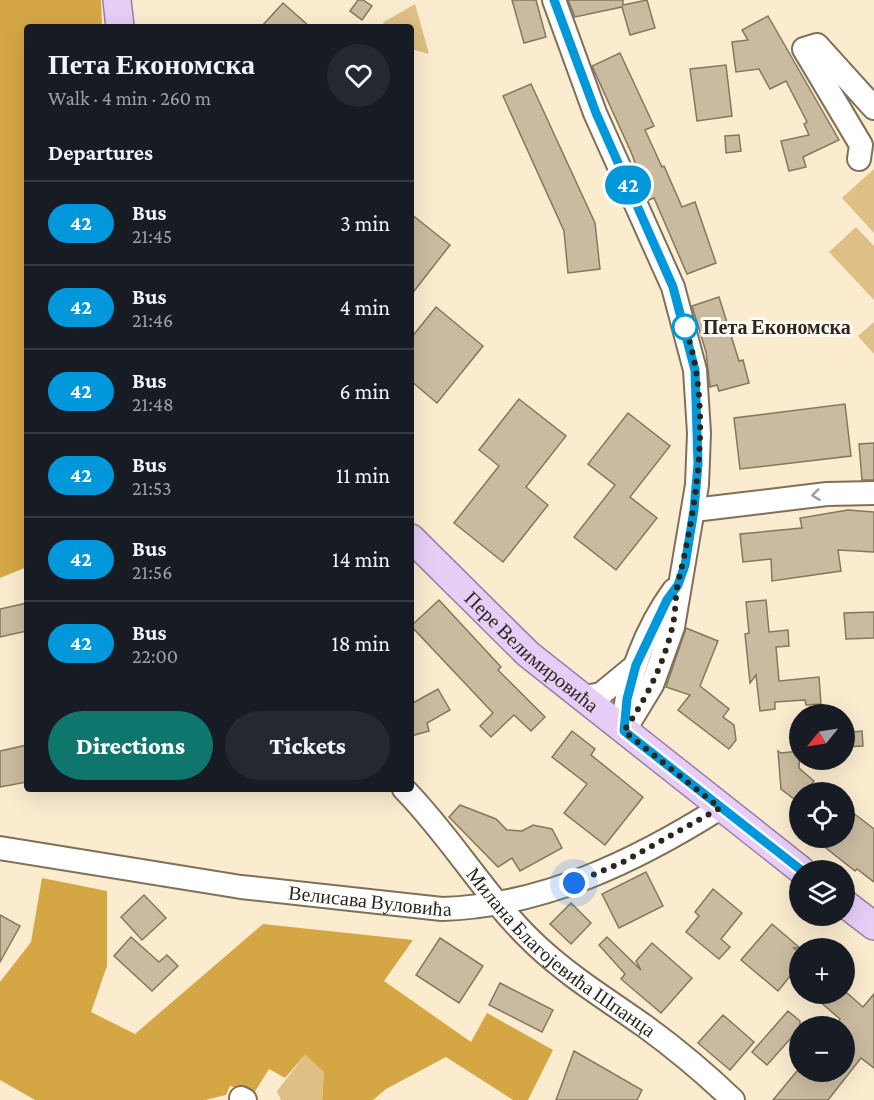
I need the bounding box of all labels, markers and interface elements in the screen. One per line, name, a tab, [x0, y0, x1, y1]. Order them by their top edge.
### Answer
button: heart	[327, 44, 390, 107]
text: Пета Економска	[48, 49, 255, 80]
text: Walk · 4 min · 260 m	[48, 87, 211, 109]
text: Departures	[48, 140, 153, 165]
line badge: 42	[601, 166, 655, 204]
text: 42	[617, 173, 639, 197]
text: Bus	[132, 200, 166, 225]
text: 42	[70, 211, 92, 235]
text: 3 min	[340, 211, 390, 236]
text: 21:45	[132, 225, 172, 247]
text: Bus	[132, 284, 166, 309]
text: 42	[70, 295, 92, 319]
text: 4 min	[339, 295, 390, 320]
text: 21:46	[132, 309, 173, 331]
marker: Пета Економска	[672, 314, 698, 340]
place label: Пета Економска	[703, 316, 851, 338]
text: Bus	[132, 368, 166, 393]
text: 42	[70, 379, 92, 403]
text: 6 min	[339, 379, 390, 404]
text: 21:48	[132, 393, 174, 415]
text: Bus	[132, 452, 166, 477]
text: 42	[70, 463, 92, 487]
text: 11 min	[336, 463, 390, 488]
text: 21:53	[132, 477, 171, 499]
one-way arrow	[811, 488, 820, 501]
text: Bus	[132, 536, 166, 561]
text: 42	[70, 547, 92, 571]
text: 14 min	[332, 547, 390, 572]
text: 21:56	[132, 561, 172, 583]
street label: Пере Велимировића	[460, 587, 603, 717]
text: Bus	[132, 620, 166, 645]
text: 42	[70, 631, 92, 655]
text: 18 min	[331, 631, 390, 656]
text: 22:00	[132, 645, 178, 667]
north arrow	[789, 704, 855, 770]
map controls	[789, 704, 855, 1082]
button: Directions	[48, 711, 213, 780]
button: Tickets	[225, 711, 390, 780]
button: locate	[789, 782, 855, 848]
button: layers	[789, 860, 855, 926]
street label: Милана Благојевића Шпанца	[462, 863, 660, 1041]
your location	[559, 868, 589, 898]
street label: Велисава Вуловића	[287, 881, 452, 920]
button: +	[789, 938, 855, 1004]
button: −	[789, 1016, 855, 1082]

